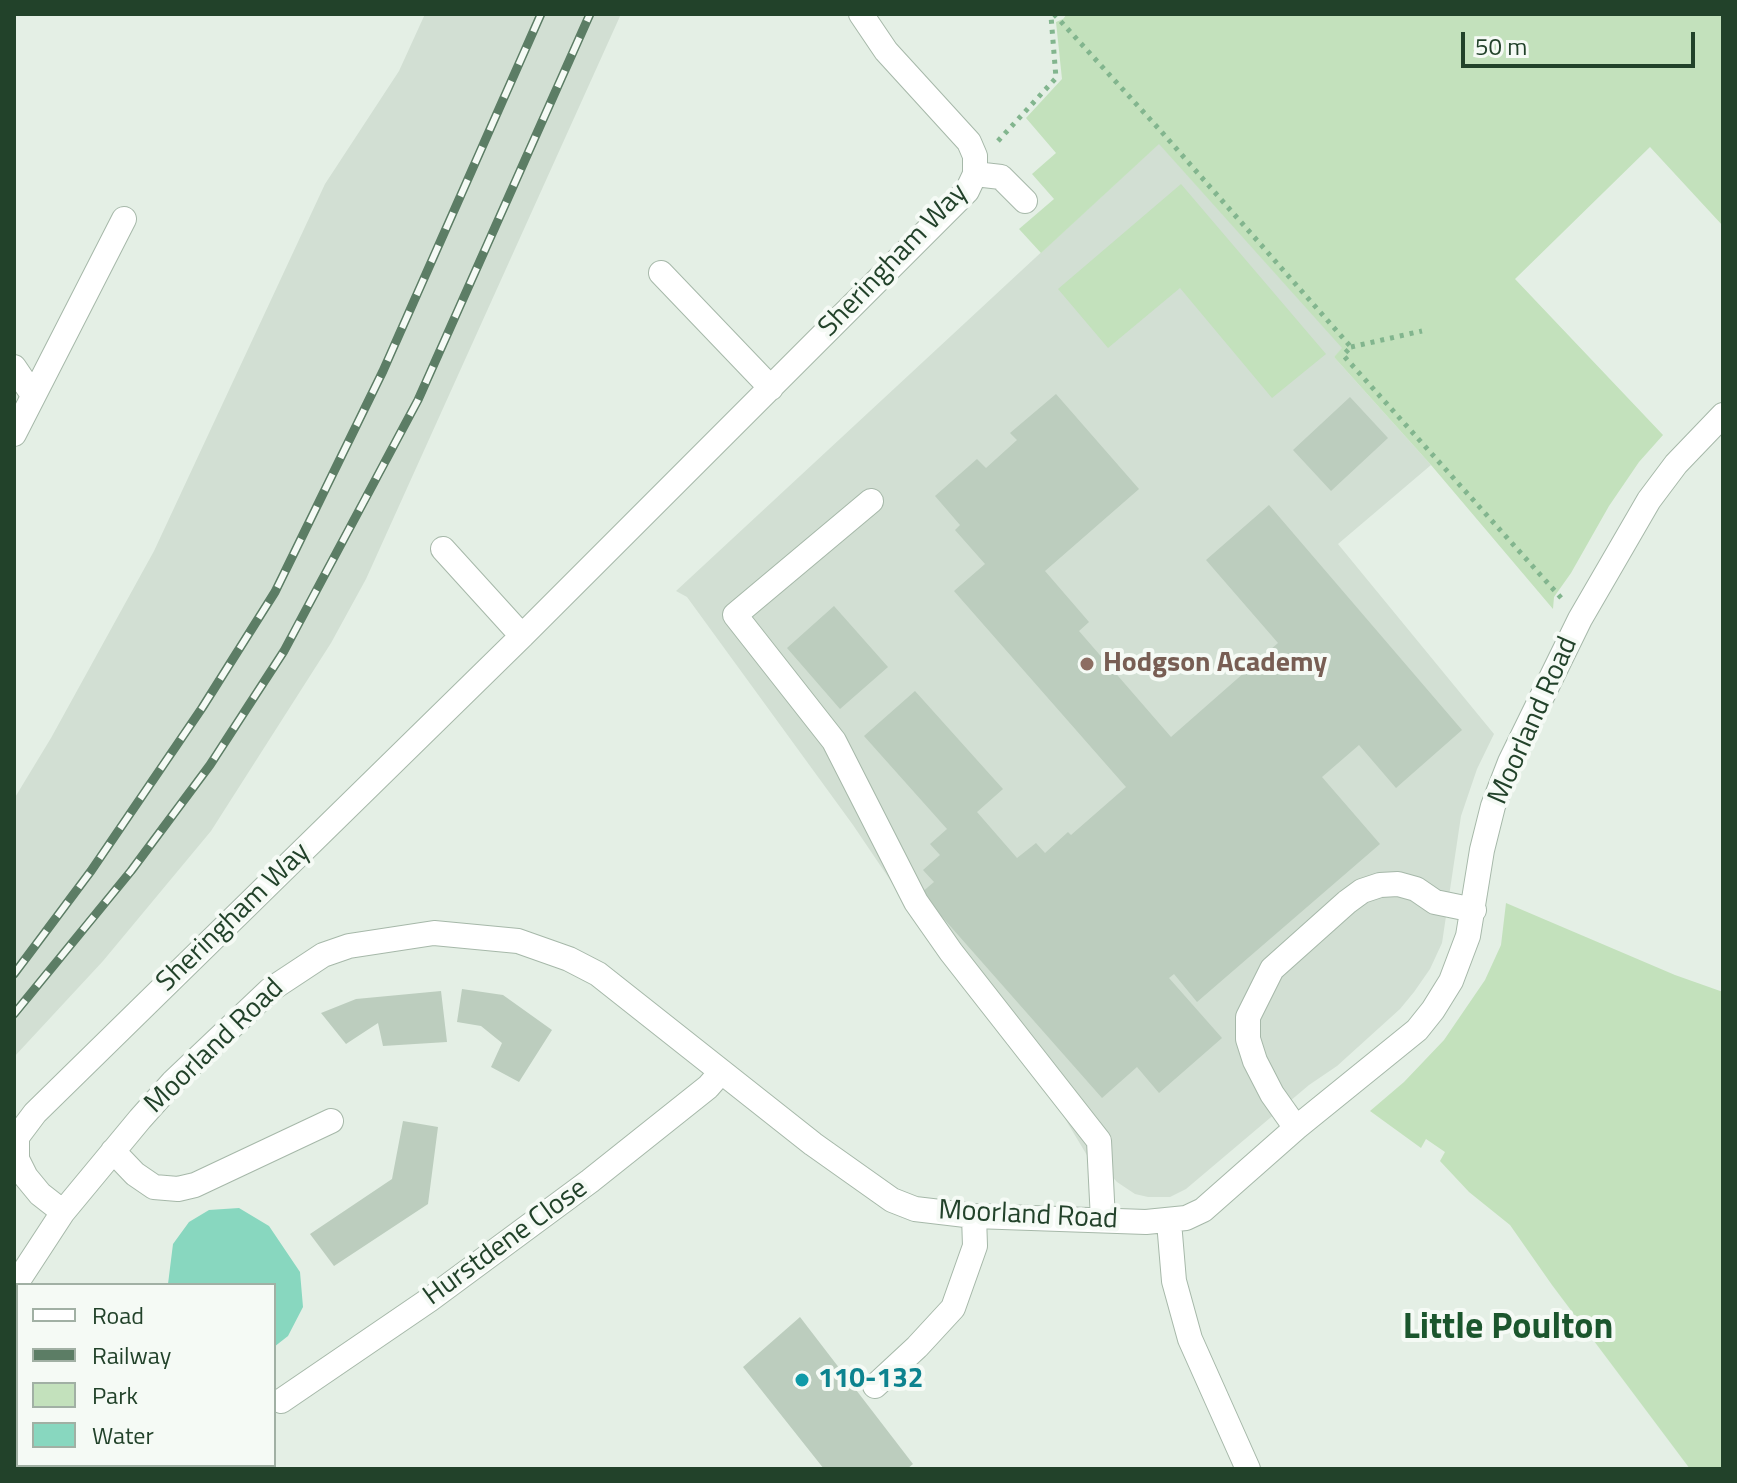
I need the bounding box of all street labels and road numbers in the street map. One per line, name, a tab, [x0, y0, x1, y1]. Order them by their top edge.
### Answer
street label: Sheringham Way	[812, 177, 976, 345]
street label: Moorland Road	[1482, 632, 1586, 810]
street label: Sheringham Way	[150, 836, 318, 1000]
street label: Moorland Road	[139, 972, 291, 1122]
street label: Hurstdene Close	[418, 1172, 594, 1314]
street label: Moorland Road	[937, 1195, 1119, 1237]

